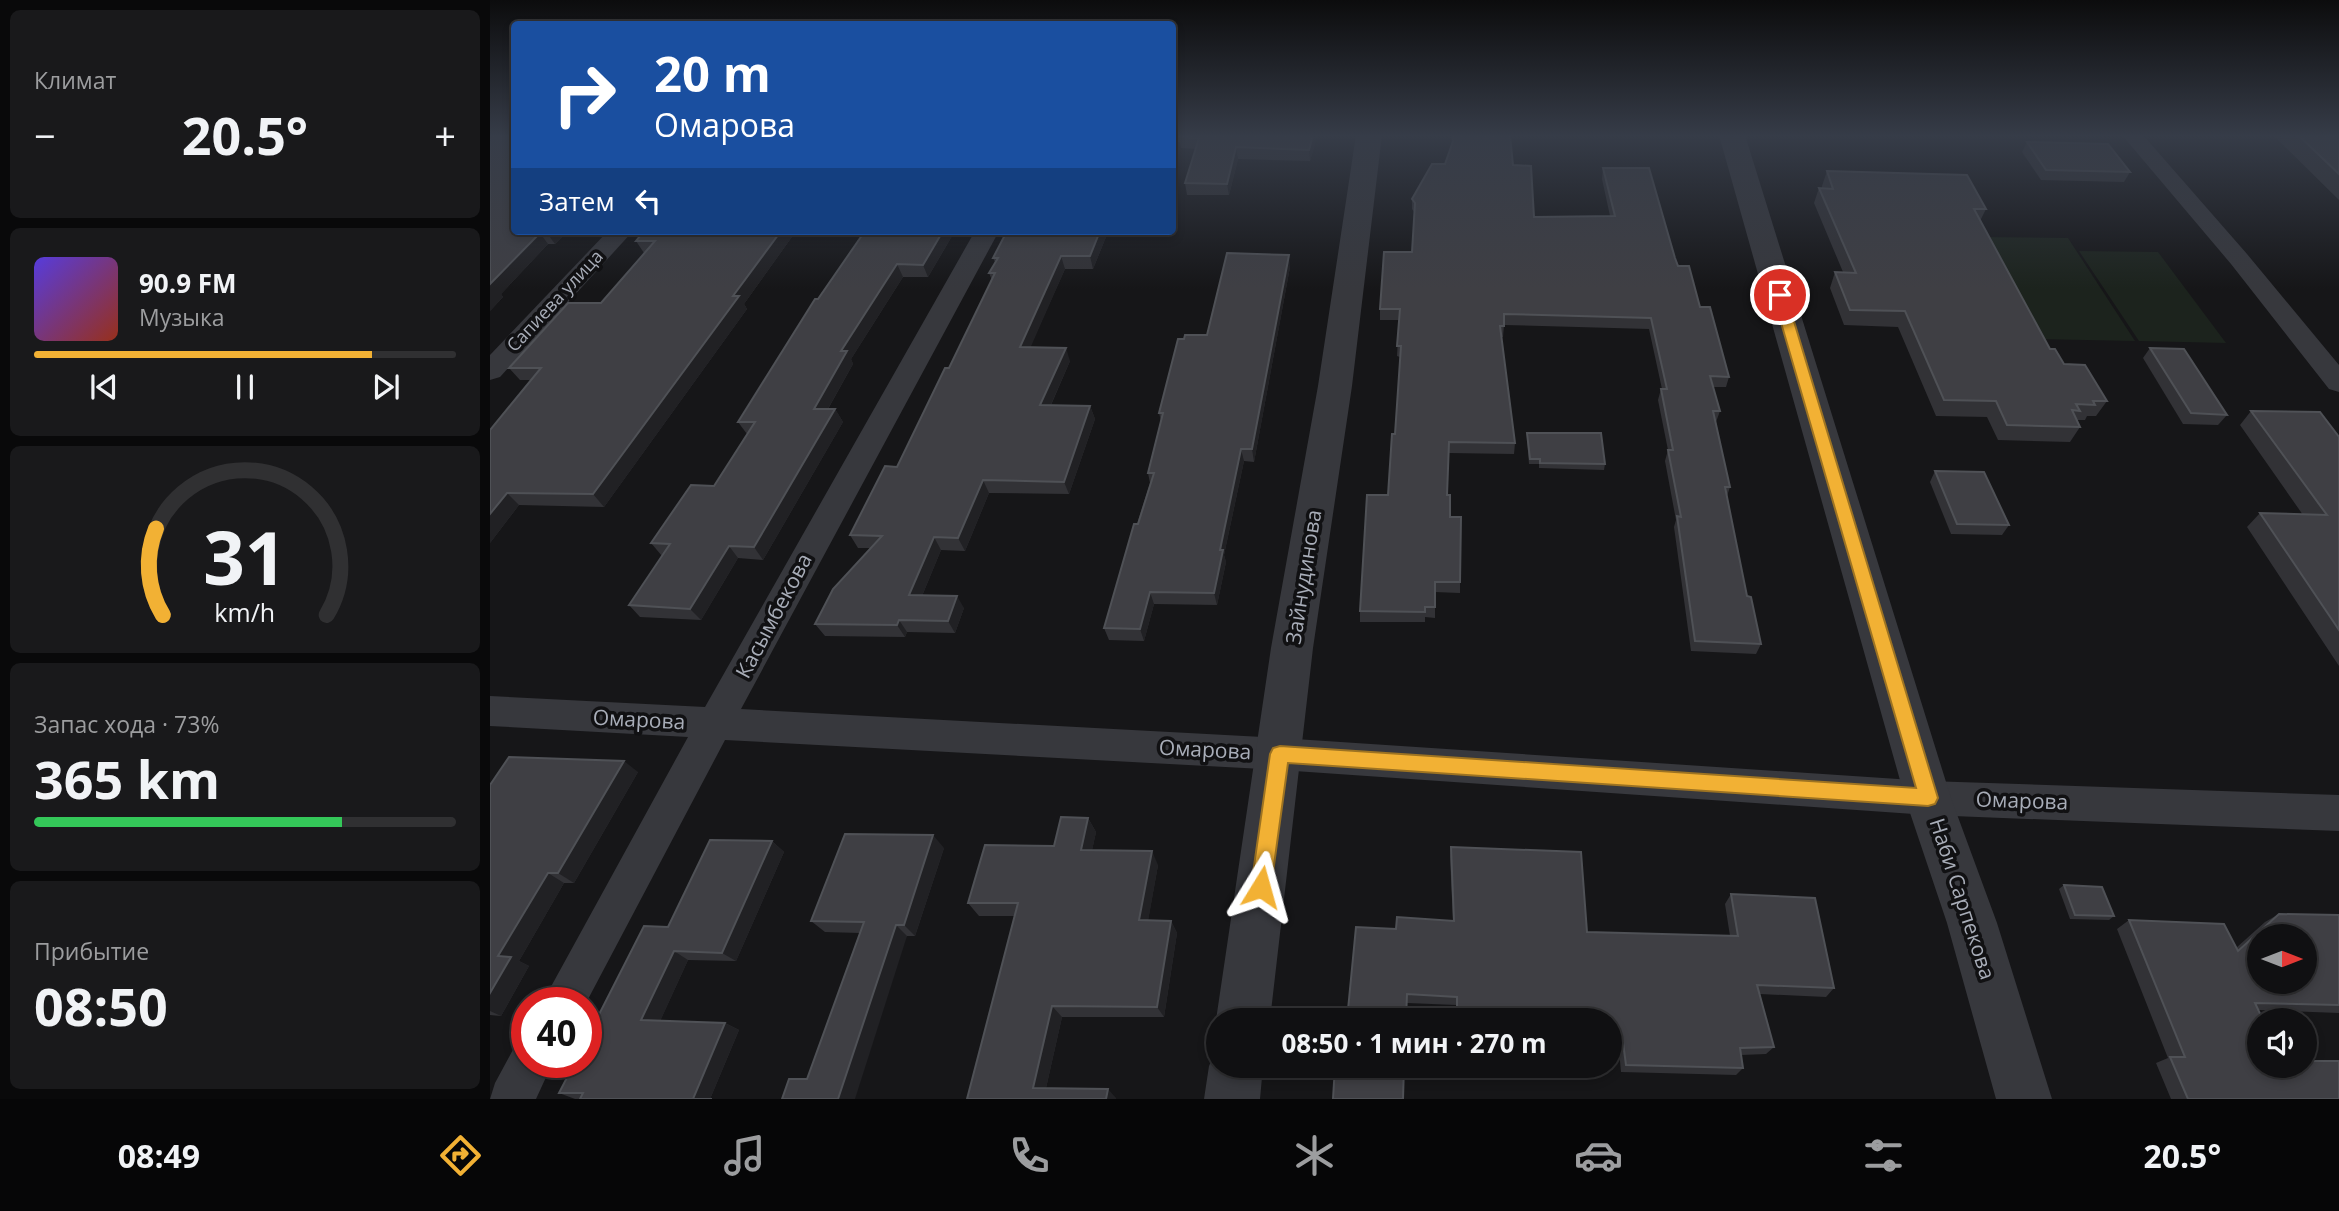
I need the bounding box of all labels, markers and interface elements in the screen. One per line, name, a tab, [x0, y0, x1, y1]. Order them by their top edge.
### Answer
text: 20 m	[654, 40, 771, 106]
icon: right	[539, 49, 630, 140]
text: Климат	[34, 64, 116, 96]
text: 20.5°	[182, 99, 308, 170]
text: Омарова	[654, 103, 795, 146]
text: −	[34, 109, 56, 161]
text: +	[434, 109, 456, 161]
icon: left	[629, 182, 667, 220]
text: Затем	[539, 183, 615, 219]
street label: Сапиева улица	[501, 244, 608, 356]
text: 90.9 FM	[139, 265, 237, 301]
pin	[1750, 265, 1810, 325]
icon: arrive	[1761, 276, 1799, 314]
text: Музыка	[139, 301, 225, 333]
icon: previous	[85, 368, 123, 406]
icon: pause	[226, 368, 264, 406]
icon: next	[367, 368, 405, 406]
street label: Зайнудинова	[1279, 507, 1327, 646]
text: 31	[203, 508, 287, 607]
street label: Касымбекова	[728, 548, 818, 683]
text: km/h	[215, 595, 275, 629]
street label: Омарова	[592, 703, 686, 735]
text: Запас хода · 73%	[34, 708, 219, 740]
street label: Омарова	[1158, 733, 1252, 765]
text: 365 km	[34, 743, 220, 814]
street label: Омарова	[1975, 784, 2069, 816]
street label: Наби Сарпекова	[1924, 814, 2002, 983]
position arrow	[1224, 850, 1298, 924]
north arrow	[2247, 924, 2317, 994]
map controls	[2247, 924, 2317, 1078]
text: Прибытие	[34, 935, 149, 967]
text: 08:50	[34, 970, 168, 1041]
speed limit sign: 40	[511, 987, 602, 1078]
button: sound	[2247, 1008, 2317, 1078]
text: 08:50 · 1 мин · 270 m	[1281, 1025, 1547, 1061]
icon: directions	[436, 1131, 485, 1180]
icon: music	[720, 1131, 769, 1180]
icon: phone	[1005, 1131, 1054, 1180]
icon: climate	[1290, 1131, 1339, 1180]
icon: car	[1574, 1131, 1623, 1180]
icon: filters	[1859, 1131, 1908, 1180]
text: 08:49	[118, 1134, 200, 1177]
text: 20.5°	[2143, 1134, 2221, 1177]

